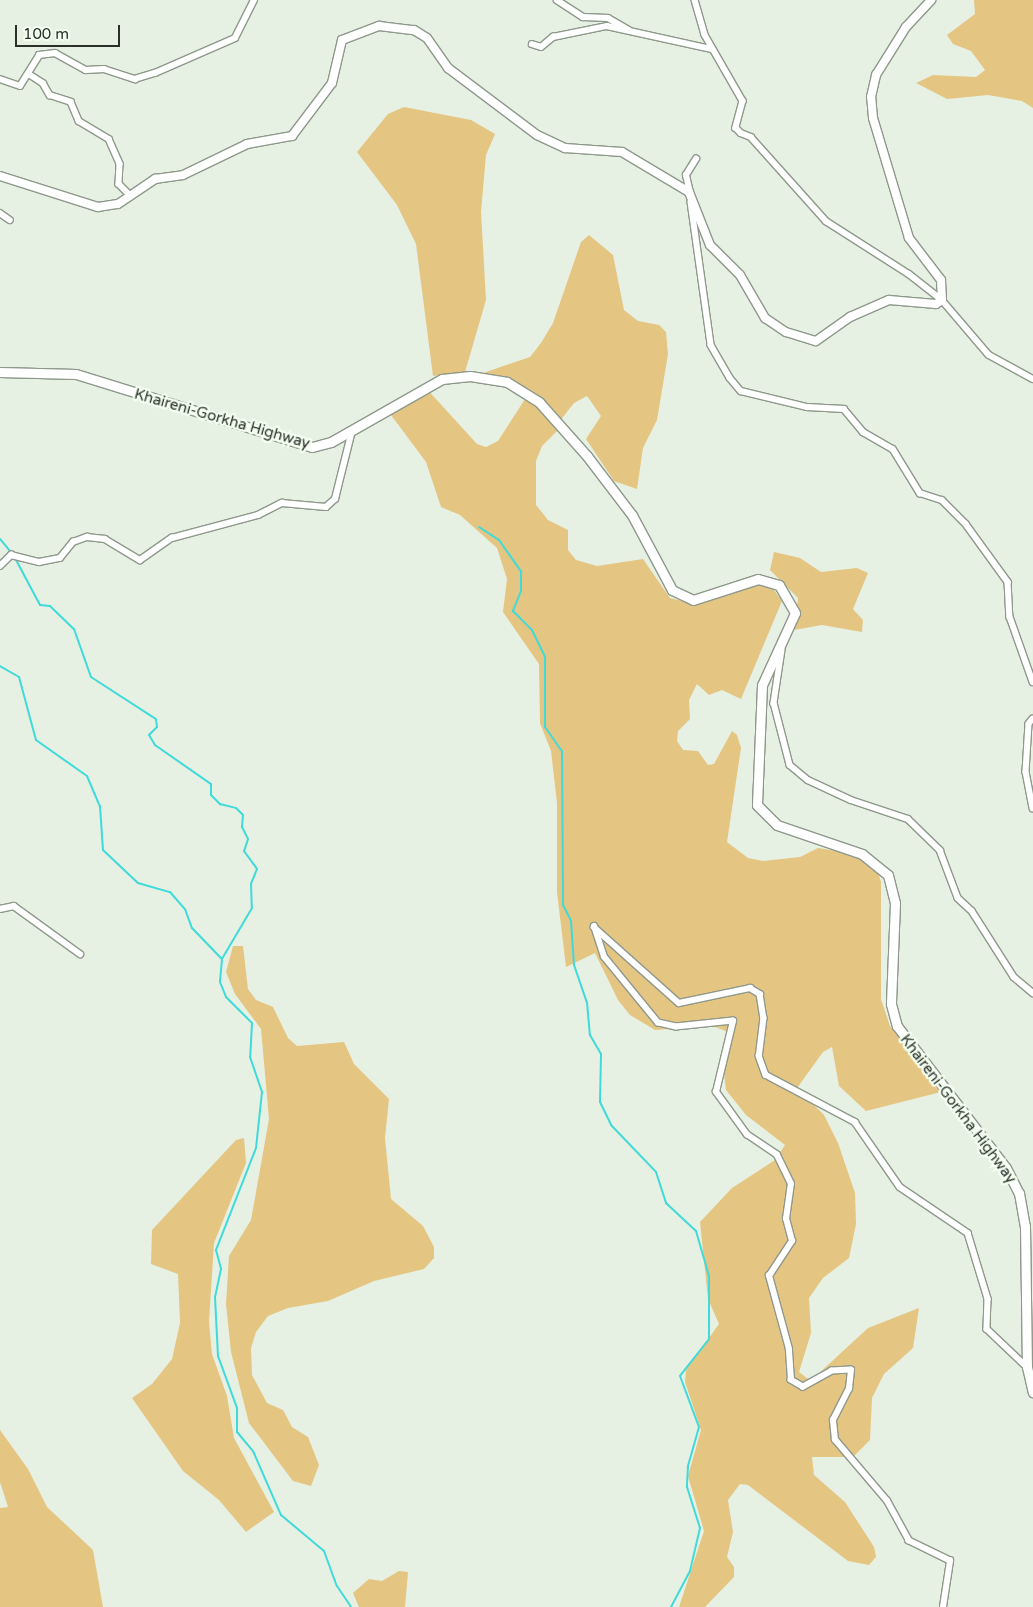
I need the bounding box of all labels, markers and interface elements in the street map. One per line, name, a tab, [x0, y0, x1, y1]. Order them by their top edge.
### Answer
scale bar	[18, 15, 122, 47]
text: 100 m	[23, 25, 69, 43]
street label: Khaireni-Gorkha Highway	[132, 385, 312, 453]
street label: Khaireni-Gorkha Highway	[896, 1031, 1020, 1187]

